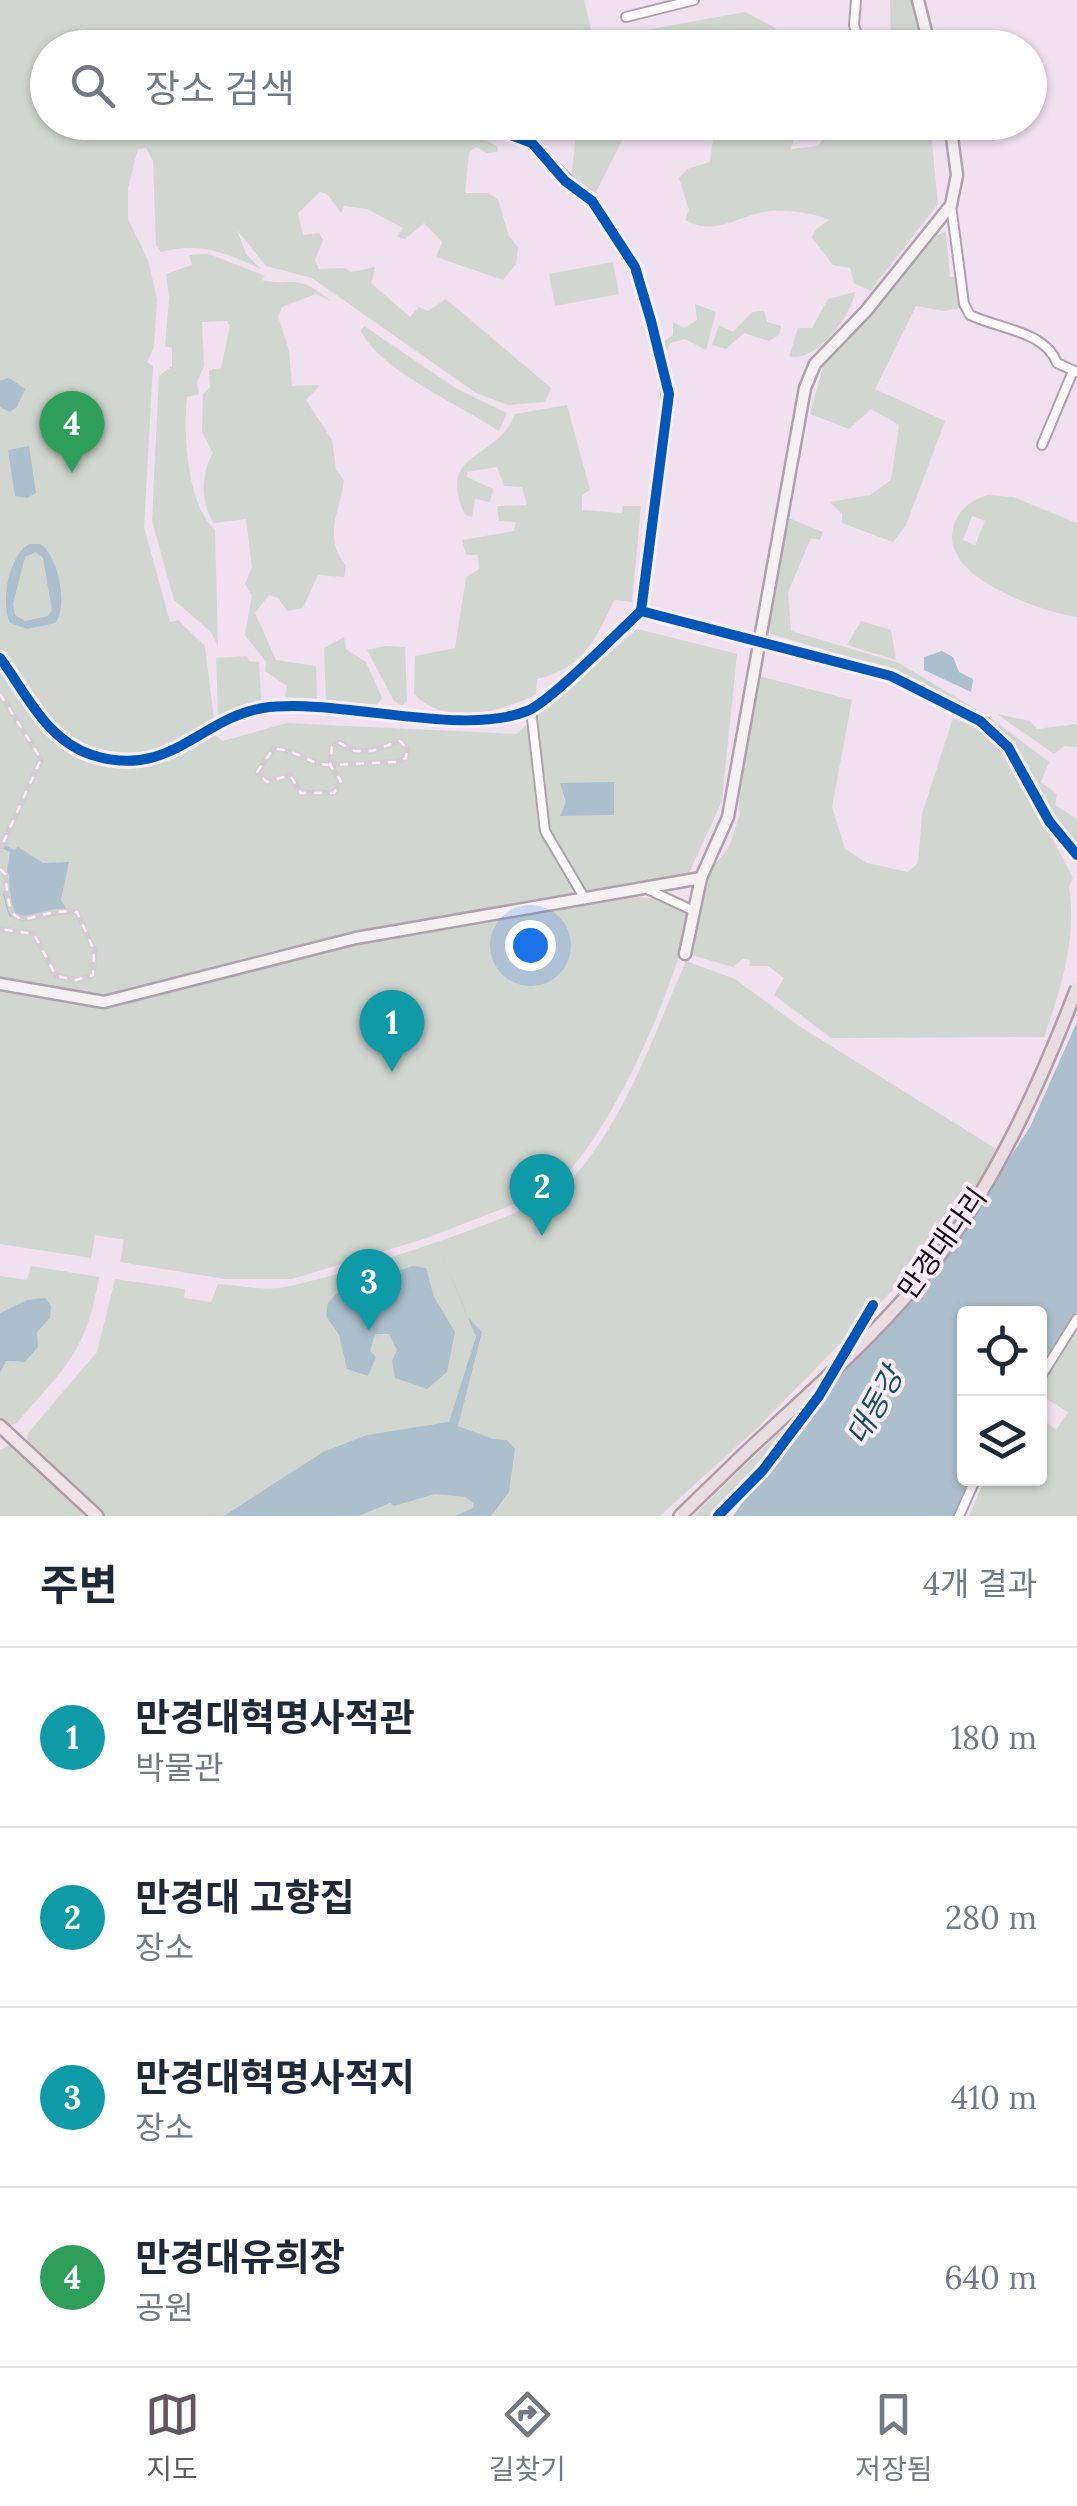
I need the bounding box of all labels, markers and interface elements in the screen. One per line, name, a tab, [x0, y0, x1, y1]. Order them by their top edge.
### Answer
search box	[30, 30, 1047, 140]
icon: search	[65, 58, 120, 113]
text: 장소 검색	[145, 64, 295, 112]
pin: 4	[40, 390, 104, 473]
your location	[505, 920, 556, 971]
pin: 1	[360, 990, 424, 1072]
pin: 2	[510, 1154, 574, 1236]
street label: 만경대다리	[890, 1180, 994, 1306]
pin: 3	[336, 1248, 402, 1331]
map controls	[957, 1306, 1047, 1486]
button: locate	[957, 1306, 1047, 1396]
water label: 대동강	[837, 1357, 912, 1451]
button: layers	[957, 1396, 1047, 1486]
text: 주변	[40, 1558, 117, 1612]
text: 4개 결과	[923, 1563, 1037, 1604]
text: 만경대혁명사적관	[135, 1693, 415, 1741]
text: 1	[66, 1717, 79, 1758]
text: 180 m	[950, 1717, 1037, 1758]
text: 박물관	[135, 1747, 223, 1788]
text: 만경대 고향집	[135, 1873, 355, 1921]
text: 2	[64, 1897, 81, 1938]
text: 280 m	[945, 1897, 1037, 1938]
text: 장소	[135, 1927, 194, 1968]
text: 만경대혁명사적지	[135, 2053, 415, 2101]
text: 3	[64, 2077, 81, 2118]
text: 410 m	[951, 2077, 1037, 2118]
text: 장소	[135, 2107, 194, 2148]
text: 만경대유희장	[135, 2233, 345, 2281]
text: 4	[64, 2257, 81, 2298]
text: 640 m	[944, 2257, 1037, 2298]
text: 공원	[135, 2287, 194, 2328]
tab: 지도	[145, 2387, 200, 2487]
tab: 길찾기	[489, 2387, 566, 2487]
tab: 저장됨	[855, 2387, 932, 2487]

